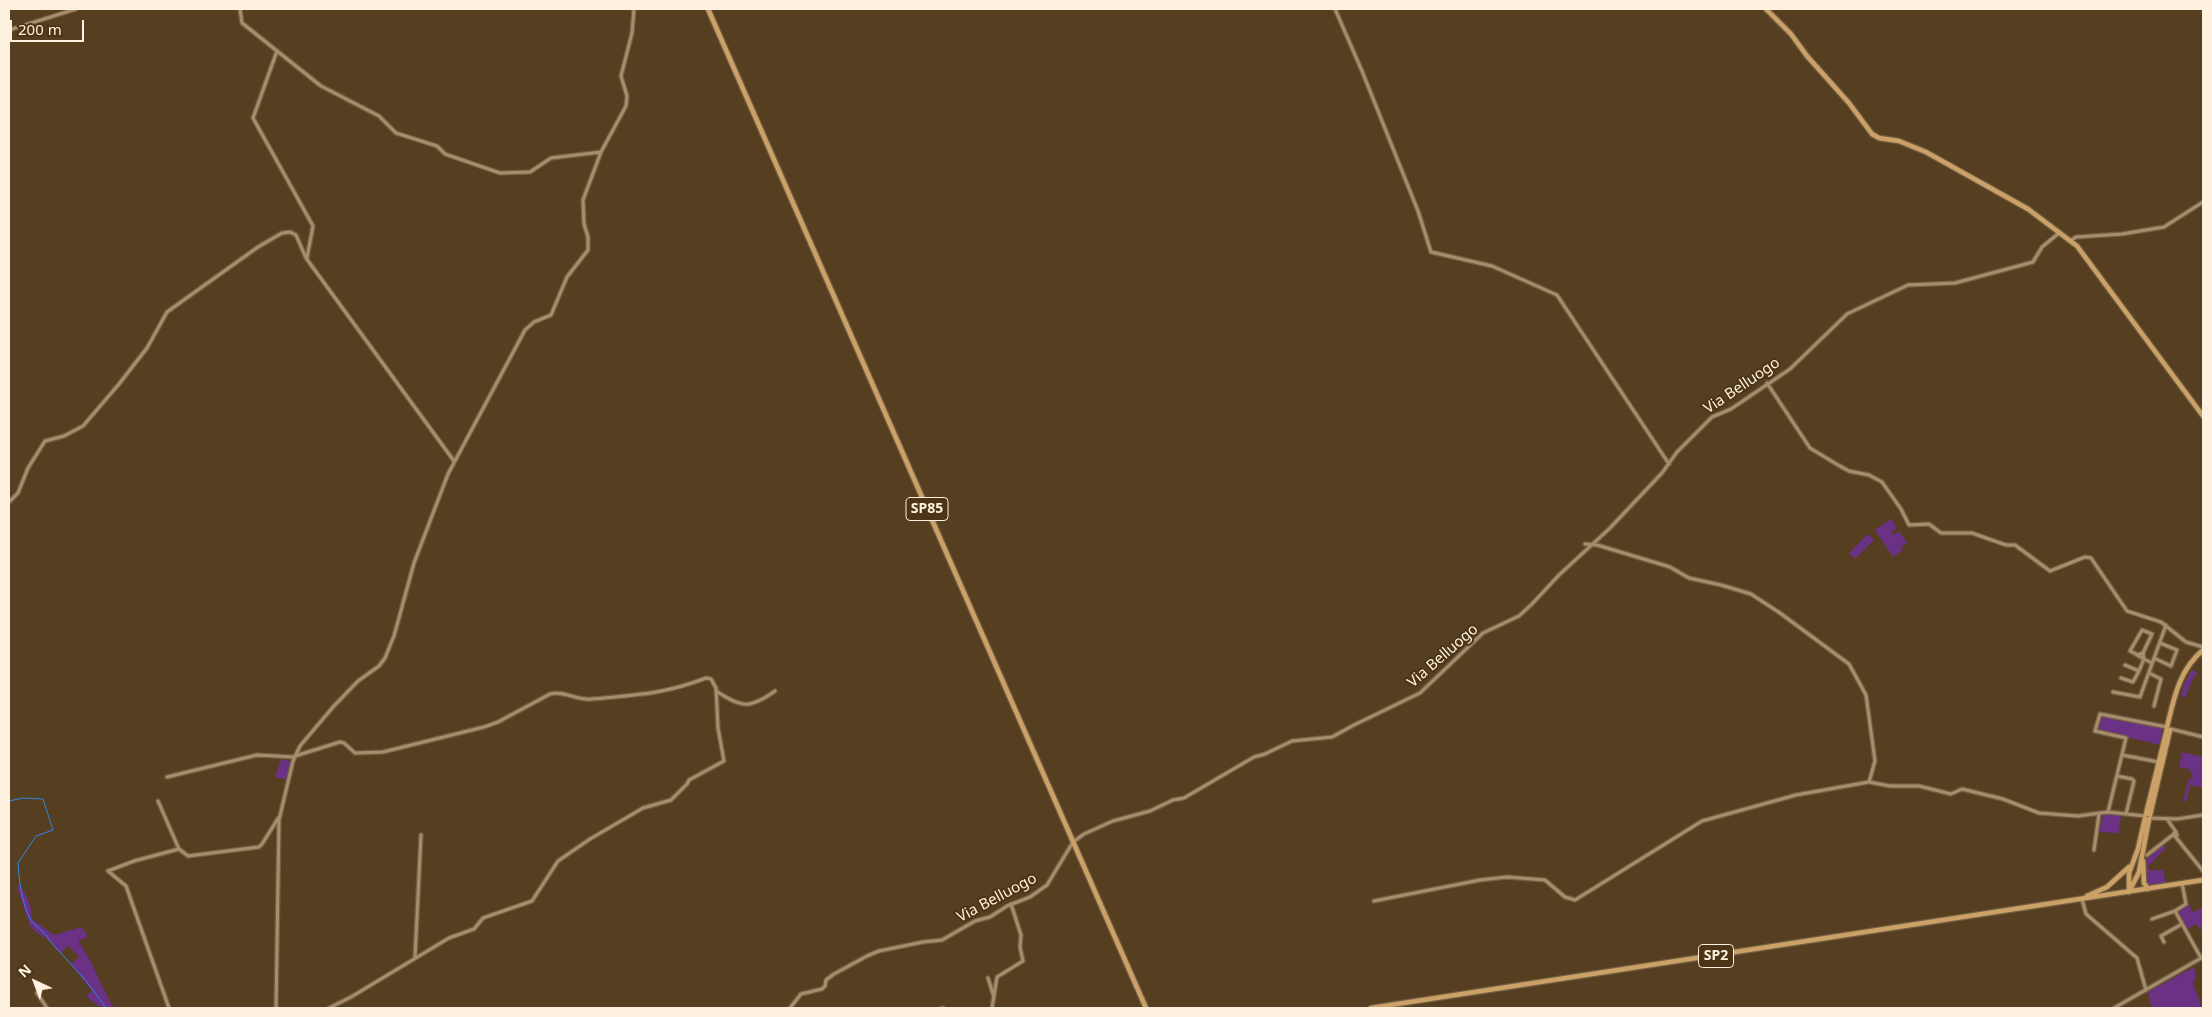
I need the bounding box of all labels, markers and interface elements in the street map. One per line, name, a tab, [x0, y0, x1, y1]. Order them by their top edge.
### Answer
scale bar	[12, 10, 86, 42]
text: 200 m	[18, 19, 62, 39]
street label: Via Belluogo	[1701, 354, 1783, 418]
road number: SP85	[906, 498, 948, 520]
street label: Via Belluogo	[1404, 620, 1482, 692]
street label: Via Belluogo	[954, 869, 1040, 927]
road number: SP2	[1698, 944, 1734, 968]
north arrow	[10, 957, 60, 1007]
text: N	[14, 960, 35, 982]

